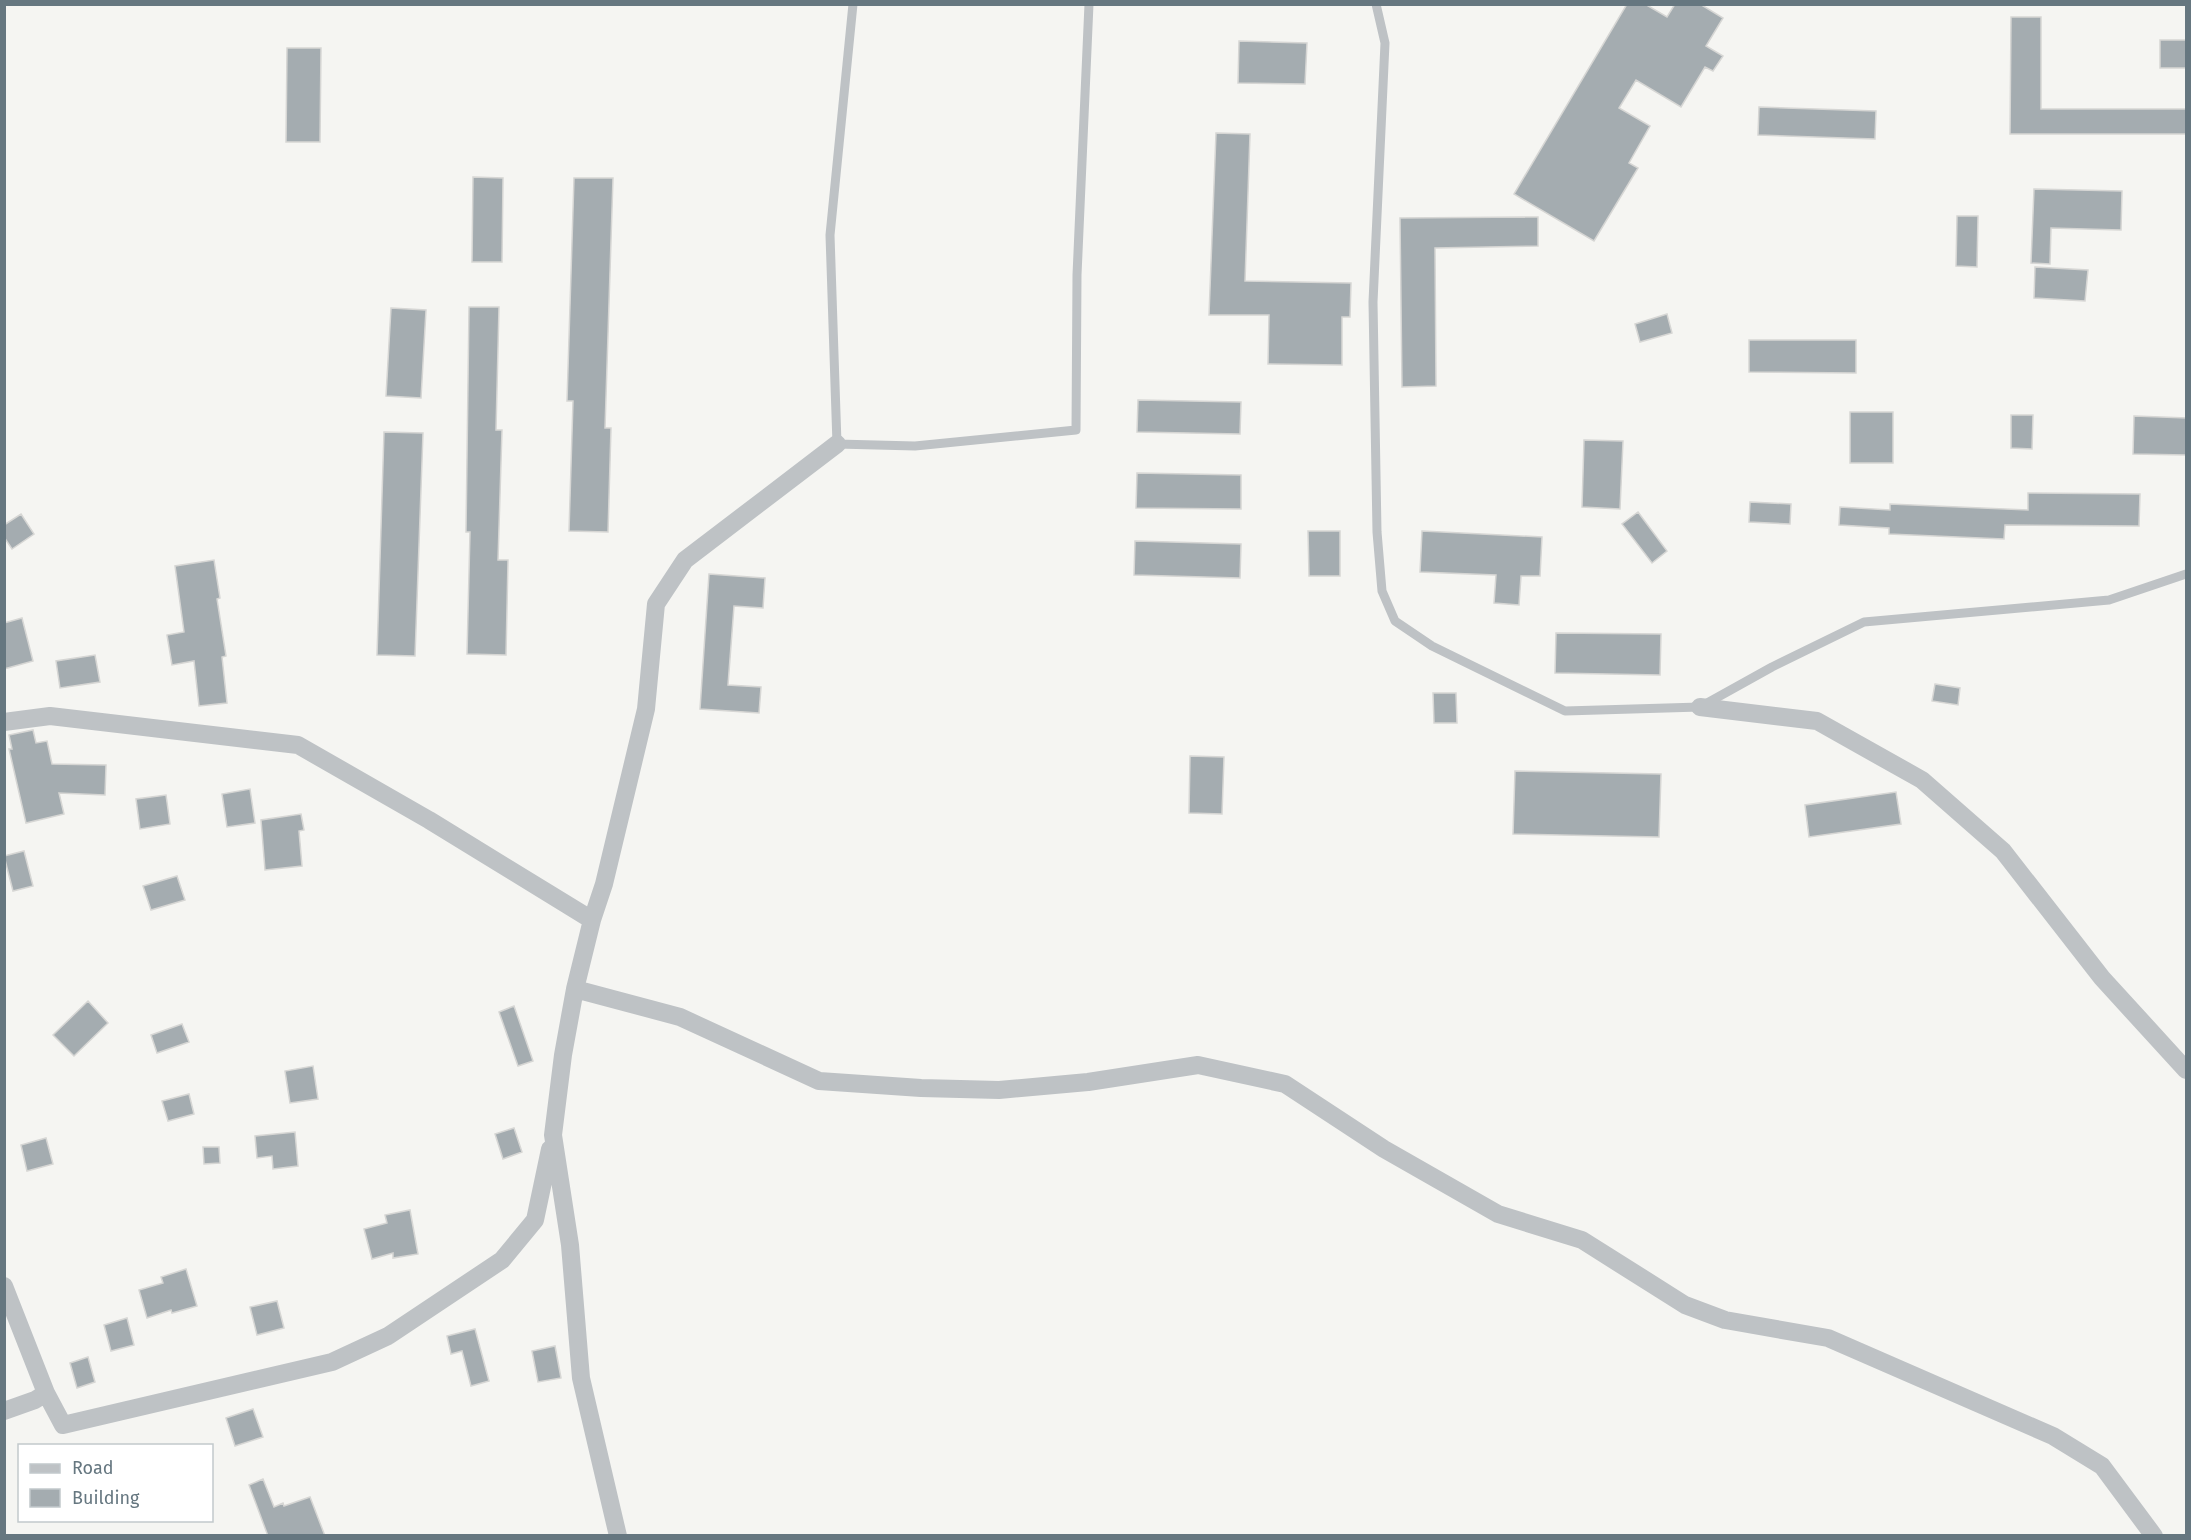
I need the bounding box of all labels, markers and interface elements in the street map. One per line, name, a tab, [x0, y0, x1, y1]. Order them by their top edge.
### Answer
legend	[18, 1444, 213, 1522]
text: Road	[72, 1457, 114, 1479]
text: Building	[72, 1487, 140, 1509]

